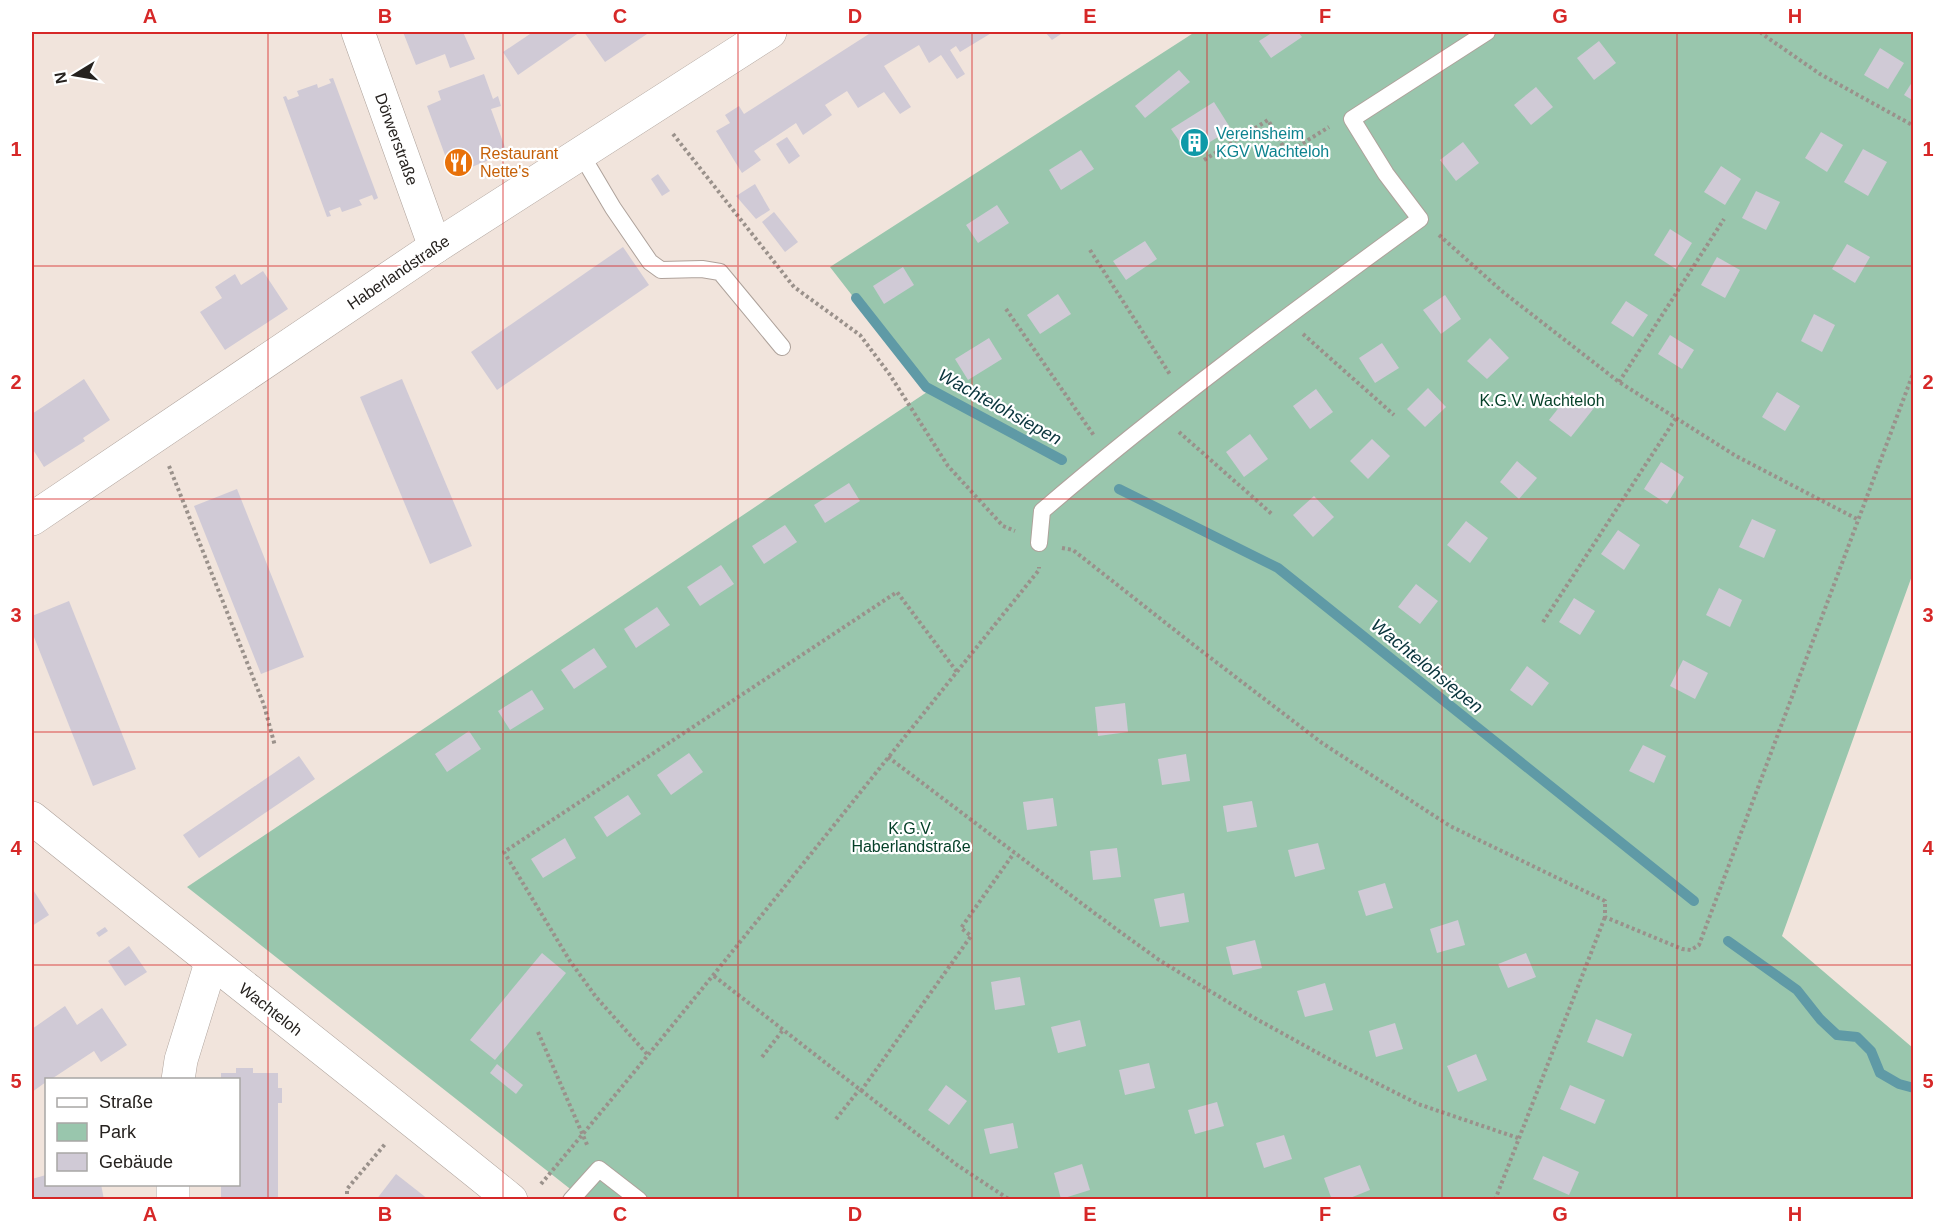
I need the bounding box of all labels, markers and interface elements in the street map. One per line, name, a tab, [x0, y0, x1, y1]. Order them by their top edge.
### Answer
text: A	[143, 5, 157, 27]
text: B	[378, 5, 392, 27]
text: C	[613, 5, 627, 27]
text: D	[848, 5, 862, 27]
text: E	[1083, 5, 1097, 27]
text: F	[1319, 5, 1331, 27]
text: G	[1552, 5, 1568, 27]
text: H	[1788, 5, 1802, 27]
north arrow	[45, 45, 105, 105]
text: N	[51, 70, 70, 85]
street label: Dörwerstraße	[372, 91, 421, 188]
place label: Vereinsheim KGV Wachteloh	[1216, 125, 1329, 160]
building icon: Vereinsheim KGV Wachteloh	[1179, 126, 1211, 158]
text: 1	[10, 138, 22, 160]
text: 1	[1922, 138, 1934, 160]
place label: Restaurant Nette's	[480, 145, 559, 180]
restaurant icon: Restaurant Nette's	[443, 146, 475, 178]
street label: Haberlandstraße	[344, 232, 453, 313]
water label: Wachtelohsiepen	[935, 365, 1065, 449]
text: 2	[10, 371, 22, 393]
text: 2	[1922, 371, 1934, 393]
park label: K.G.V. Wachteloh	[1479, 392, 1605, 409]
text: 3	[10, 604, 22, 626]
text: 3	[1922, 604, 1934, 626]
water label: Wachtelohsiepen	[1367, 615, 1487, 717]
park label: K.G.V. Haberlandstraße	[851, 820, 971, 855]
text: 4	[10, 837, 22, 859]
text: 4	[1922, 837, 1934, 859]
street label: Wachteloh	[236, 980, 305, 1039]
text: 5	[10, 1070, 22, 1092]
text: 5	[1922, 1070, 1934, 1092]
legend	[45, 1078, 240, 1186]
text: Straße	[99, 1092, 153, 1112]
text: Park	[99, 1122, 137, 1142]
text: Gebäude	[99, 1152, 173, 1172]
text: A	[143, 1203, 157, 1225]
text: B	[378, 1203, 392, 1225]
text: C	[613, 1203, 627, 1225]
text: D	[848, 1203, 862, 1225]
text: E	[1083, 1203, 1097, 1225]
text: F	[1319, 1203, 1331, 1225]
text: G	[1552, 1203, 1568, 1225]
text: H	[1788, 1203, 1802, 1225]

